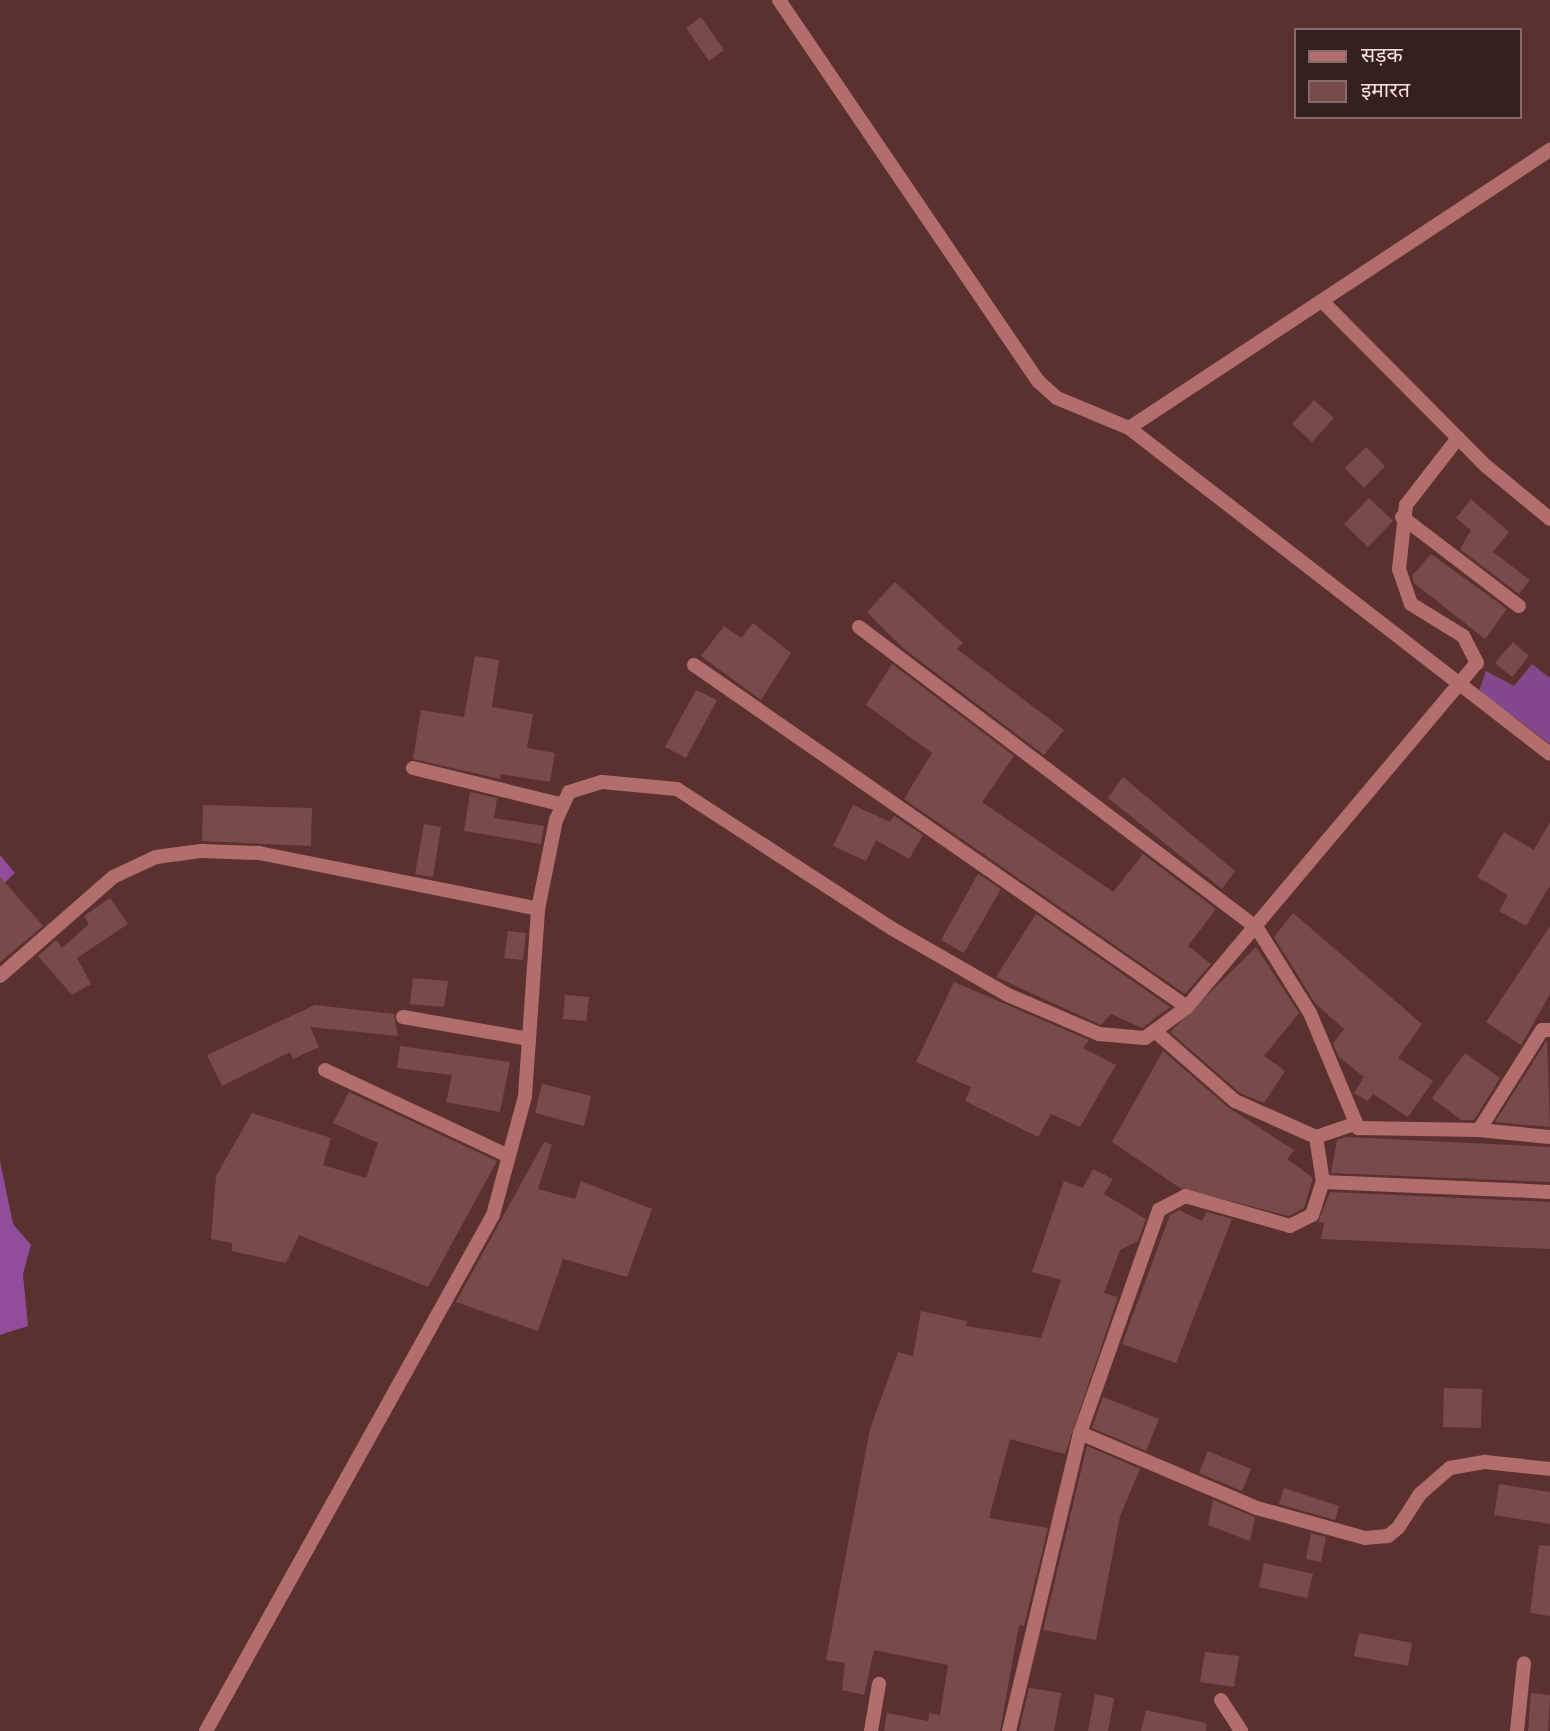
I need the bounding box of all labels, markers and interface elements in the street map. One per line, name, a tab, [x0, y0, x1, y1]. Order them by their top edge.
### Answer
legend	[1294, 28, 1522, 119]
text: सड़क	[1361, 43, 1403, 67]
text: इमारत	[1361, 78, 1410, 102]

